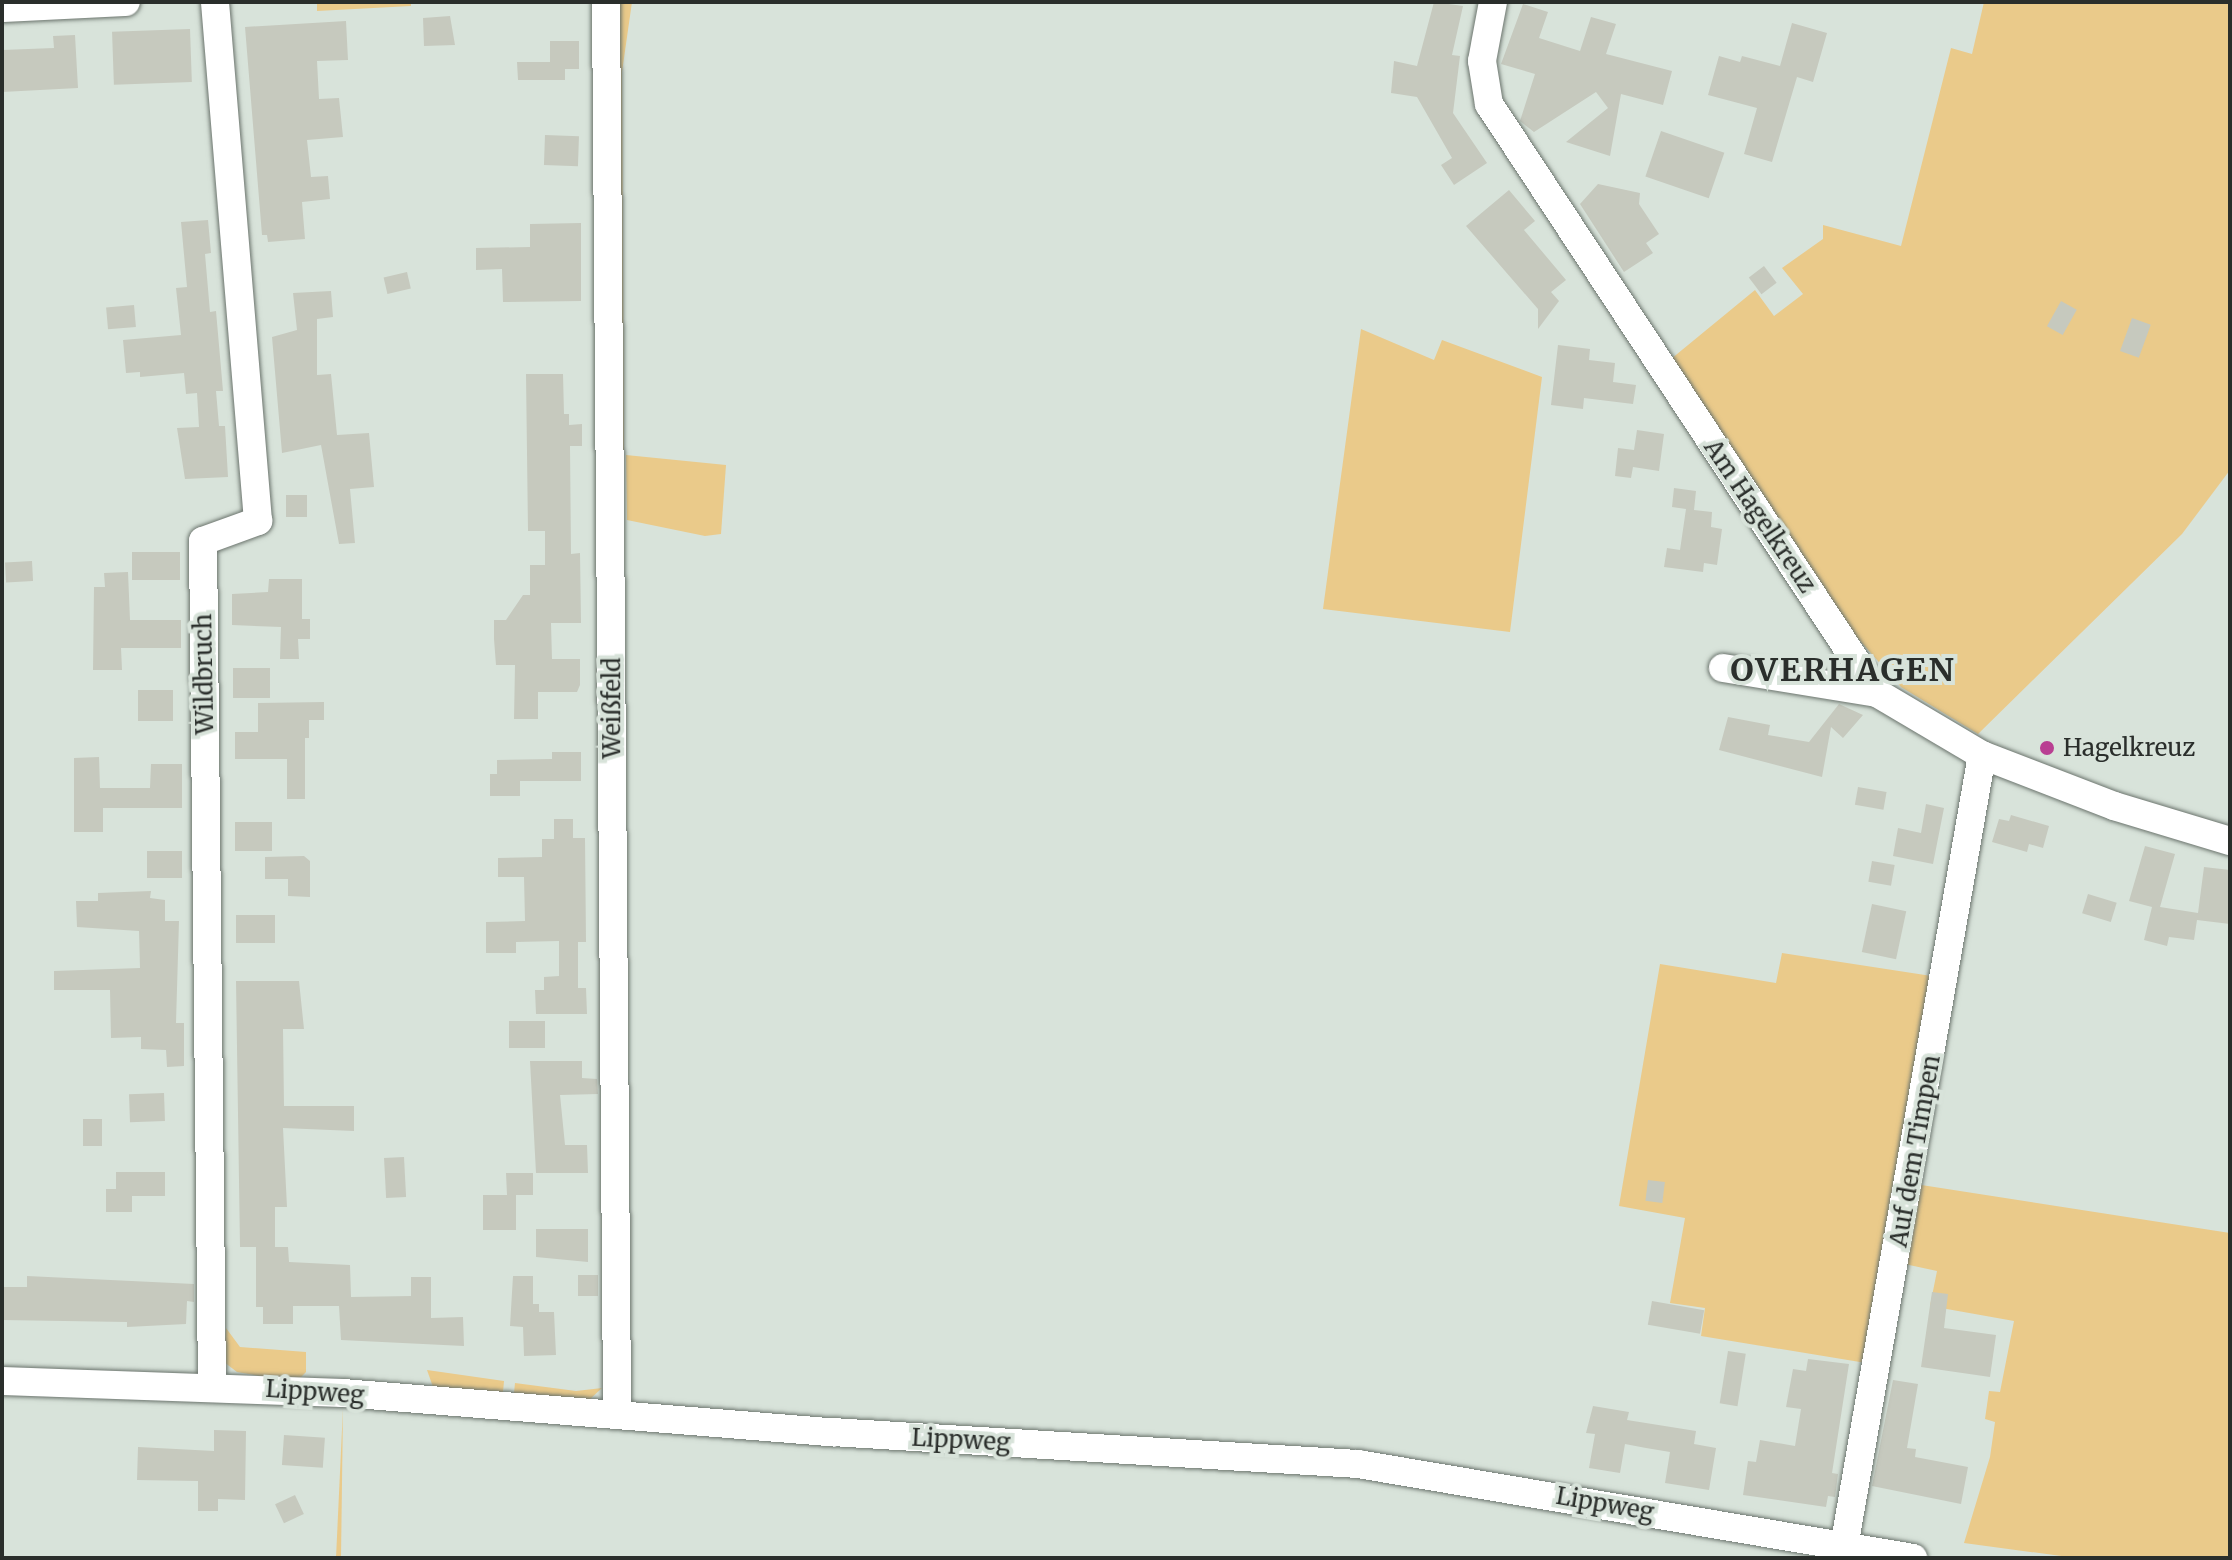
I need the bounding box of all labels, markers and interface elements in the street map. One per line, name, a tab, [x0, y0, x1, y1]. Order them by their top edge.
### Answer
street label: Am Hagelkreuz	[1698, 434, 1822, 598]
street label: Wildbruch	[189, 613, 219, 735]
district label: OVERHAGEN	[1730, 651, 1956, 689]
street label: Weißfeld	[598, 657, 626, 759]
place label: Hagelkreuz	[2063, 734, 2195, 762]
marker: Hagelkreuz	[2038, 739, 2056, 757]
street label: Auf dem Timpen	[1884, 1053, 1946, 1249]
street label: Lippweg	[265, 1374, 365, 1410]
street label: Lippweg	[911, 1423, 1011, 1457]
street label: Lippweg	[1554, 1481, 1656, 1527]

